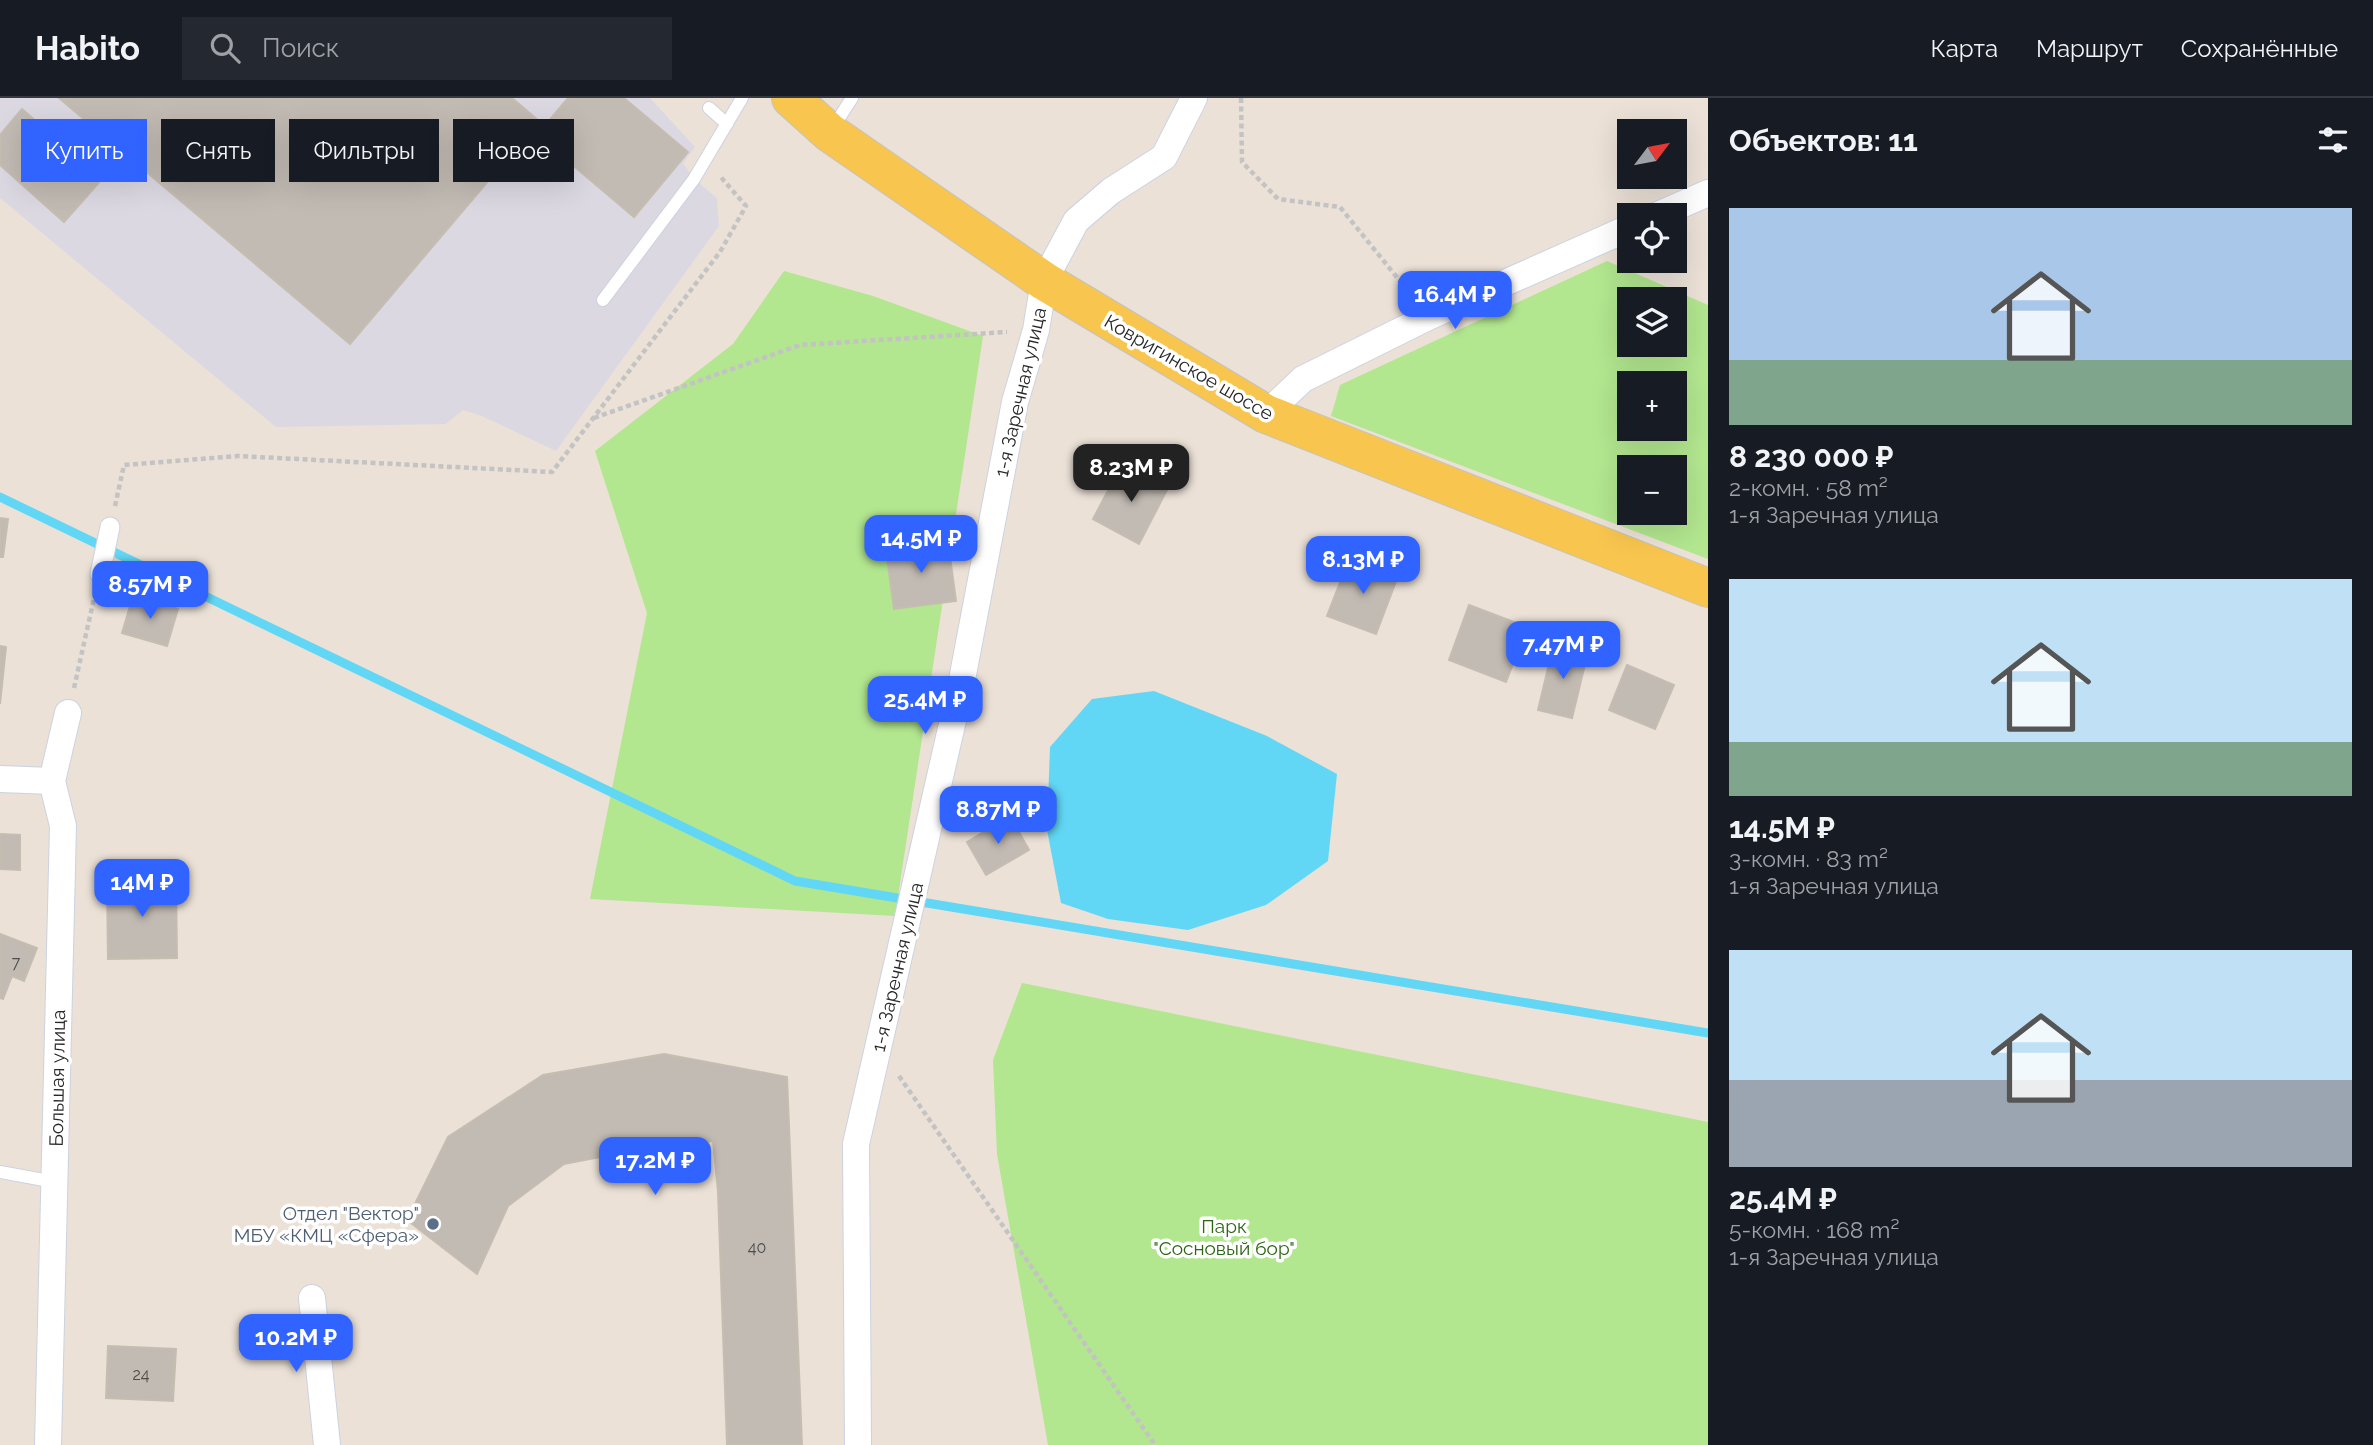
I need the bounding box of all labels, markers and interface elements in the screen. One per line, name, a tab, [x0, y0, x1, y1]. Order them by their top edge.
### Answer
search box	[182, 17, 672, 80]
text: Habito	[35, 29, 140, 68]
icon: search	[206, 29, 244, 67]
text: Поиск	[262, 33, 339, 63]
text: Карта	[1930, 34, 1998, 63]
text: Маршрут	[2036, 34, 2143, 63]
text: Сохранённые	[2181, 34, 2338, 63]
chip: Купить	[21, 119, 147, 182]
chip: Снять	[161, 119, 275, 182]
chip: Фильтры	[289, 119, 439, 182]
chip: Новое	[453, 119, 574, 182]
north arrow	[1617, 119, 1687, 189]
map controls	[1617, 119, 1687, 525]
icon: filters	[2314, 121, 2352, 159]
text: Объектов: 11	[1729, 123, 1918, 158]
button: locate	[1617, 203, 1687, 273]
icon: home	[1978, 253, 2104, 379]
pin: 16.4M ₽	[1390, 272, 1520, 331]
text: 16.4M ₽	[1414, 280, 1496, 307]
button: layers	[1617, 287, 1687, 357]
street label: 1-я Заречная улица	[990, 305, 1050, 479]
street label: Ковригинское шоссе	[1101, 310, 1277, 424]
button: +	[1617, 371, 1687, 441]
text: 8 230 000 ₽	[1729, 439, 1894, 474]
pin: 8.23M ₽	[1066, 444, 1196, 504]
text: 8.23M ₽	[1089, 453, 1173, 480]
button: −	[1617, 455, 1687, 525]
text: 2-комн. · 58 m²	[1729, 474, 1888, 501]
text: 1-я Заречная улица	[1729, 501, 1939, 528]
pin: 14.5M ₽	[856, 516, 986, 575]
text: 14.5M ₽	[880, 524, 962, 551]
pin: 8.13M ₽	[1298, 536, 1428, 596]
text: 8.13M ₽	[1322, 545, 1404, 572]
pin: 8.57M ₽	[85, 561, 215, 621]
text: 8.57M ₽	[108, 570, 192, 597]
pin: 7.47M ₽	[1498, 622, 1628, 681]
icon: home	[1978, 624, 2104, 750]
text: 7.47M ₽	[1522, 630, 1604, 657]
pin: 25.4M ₽	[860, 676, 990, 736]
text: 25.4M ₽	[884, 685, 966, 712]
pin: 8.87M ₽	[933, 786, 1063, 846]
text: 8.87M ₽	[956, 795, 1040, 822]
text: 14.5M ₽	[1729, 810, 1835, 845]
text: 3-комн. · 83 m²	[1729, 845, 1888, 872]
pin: 14M ₽	[93, 860, 191, 919]
text: 14M ₽	[110, 868, 174, 895]
text: 1-я Заречная улица	[1729, 872, 1939, 899]
street label: 1-я Заречная улица	[867, 880, 927, 1054]
house number: 7	[12, 953, 21, 972]
icon: home	[1978, 995, 2104, 1121]
street label: Большая улица	[45, 1009, 69, 1147]
pin: 17.2M ₽	[590, 1138, 720, 1197]
text: 17.2M ₽	[615, 1146, 695, 1173]
text: 25.4M ₽	[1729, 1181, 1837, 1216]
place label: Отдел "Вектор" МБУ «КМЦ «Сфера»	[234, 1202, 419, 1246]
park label: Парк "Сосновый бор"	[1153, 1215, 1295, 1259]
marker: Отдел "Вектор" МБУ «КМЦ «Сфера»	[425, 1216, 441, 1232]
text: 5-комн. · 168 m²	[1729, 1216, 1899, 1243]
house number: 40	[748, 1238, 766, 1257]
text: 1-я Заречная улица	[1729, 1243, 1939, 1270]
pin: 10.2M ₽	[231, 1314, 361, 1374]
text: 10.2M ₽	[255, 1323, 337, 1350]
house number: 24	[132, 1365, 150, 1384]

